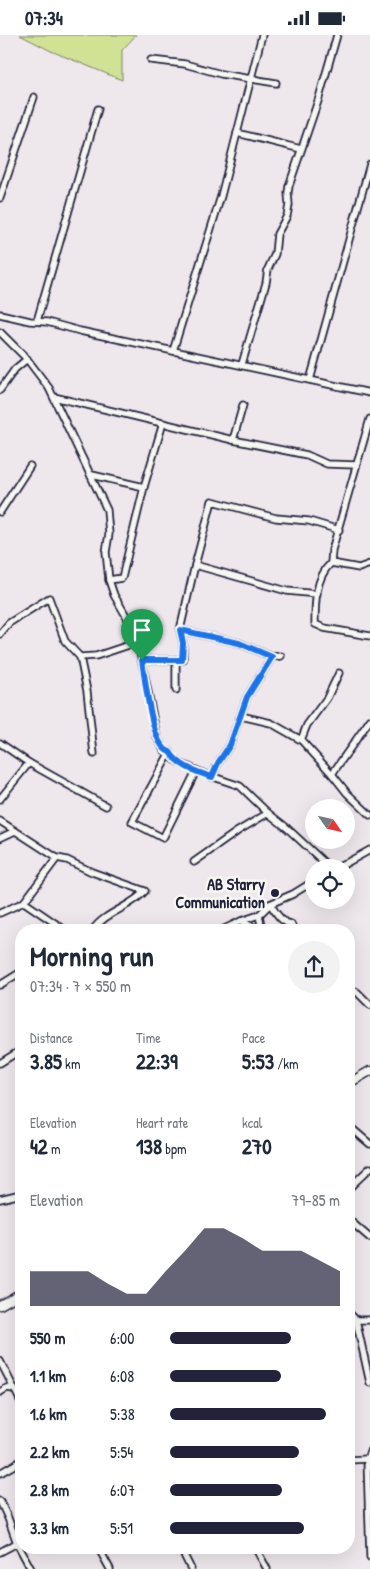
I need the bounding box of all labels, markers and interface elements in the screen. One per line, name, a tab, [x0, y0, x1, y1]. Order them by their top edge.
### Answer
text: 07:34	[25, 5, 63, 31]
pin	[121, 609, 163, 660]
icon: arrive	[128, 616, 156, 644]
north arrow	[305, 799, 355, 849]
map controls	[305, 799, 355, 909]
button: locate	[305, 859, 355, 909]
place label: AB Starry Communication	[176, 873, 265, 913]
marker: AB Starry Communication	[269, 887, 281, 899]
text: Morning run	[30, 937, 154, 975]
button: share	[288, 941, 340, 993]
text: 07:34 · 7 × 550 m	[30, 975, 131, 997]
text: Distance	[30, 1028, 73, 1047]
text: Time	[136, 1028, 161, 1047]
text: Pace	[242, 1028, 265, 1047]
text: 3.85	[30, 1047, 62, 1076]
text: 22:39	[136, 1047, 178, 1076]
text: 5:53	[242, 1047, 274, 1076]
text: km	[62, 1054, 80, 1073]
text: /km	[274, 1054, 299, 1073]
text: Elevation	[30, 1113, 77, 1132]
text: Heart rate	[136, 1113, 188, 1132]
text: kcal	[242, 1113, 262, 1132]
text: 42	[30, 1132, 48, 1161]
text: 138	[136, 1132, 162, 1161]
text: 270	[242, 1132, 272, 1161]
text: m	[48, 1139, 60, 1158]
text: bpm	[162, 1139, 187, 1158]
text: Elevation	[30, 1189, 83, 1211]
text: 79–85 m	[291, 1189, 340, 1211]
text: 550 m	[30, 1327, 65, 1349]
text: 6:00	[110, 1327, 134, 1349]
text: 1.1 km	[30, 1365, 66, 1387]
text: 6:08	[110, 1365, 134, 1387]
text: 1.6 km	[30, 1403, 67, 1425]
text: 5:38	[110, 1403, 135, 1425]
text: 2.2 km	[30, 1441, 70, 1463]
text: 5:54	[110, 1441, 133, 1463]
text: 2.8 km	[30, 1479, 69, 1501]
text: 6:07	[110, 1479, 135, 1501]
text: 3.3 km	[30, 1517, 69, 1539]
text: 5:51	[110, 1517, 133, 1539]

